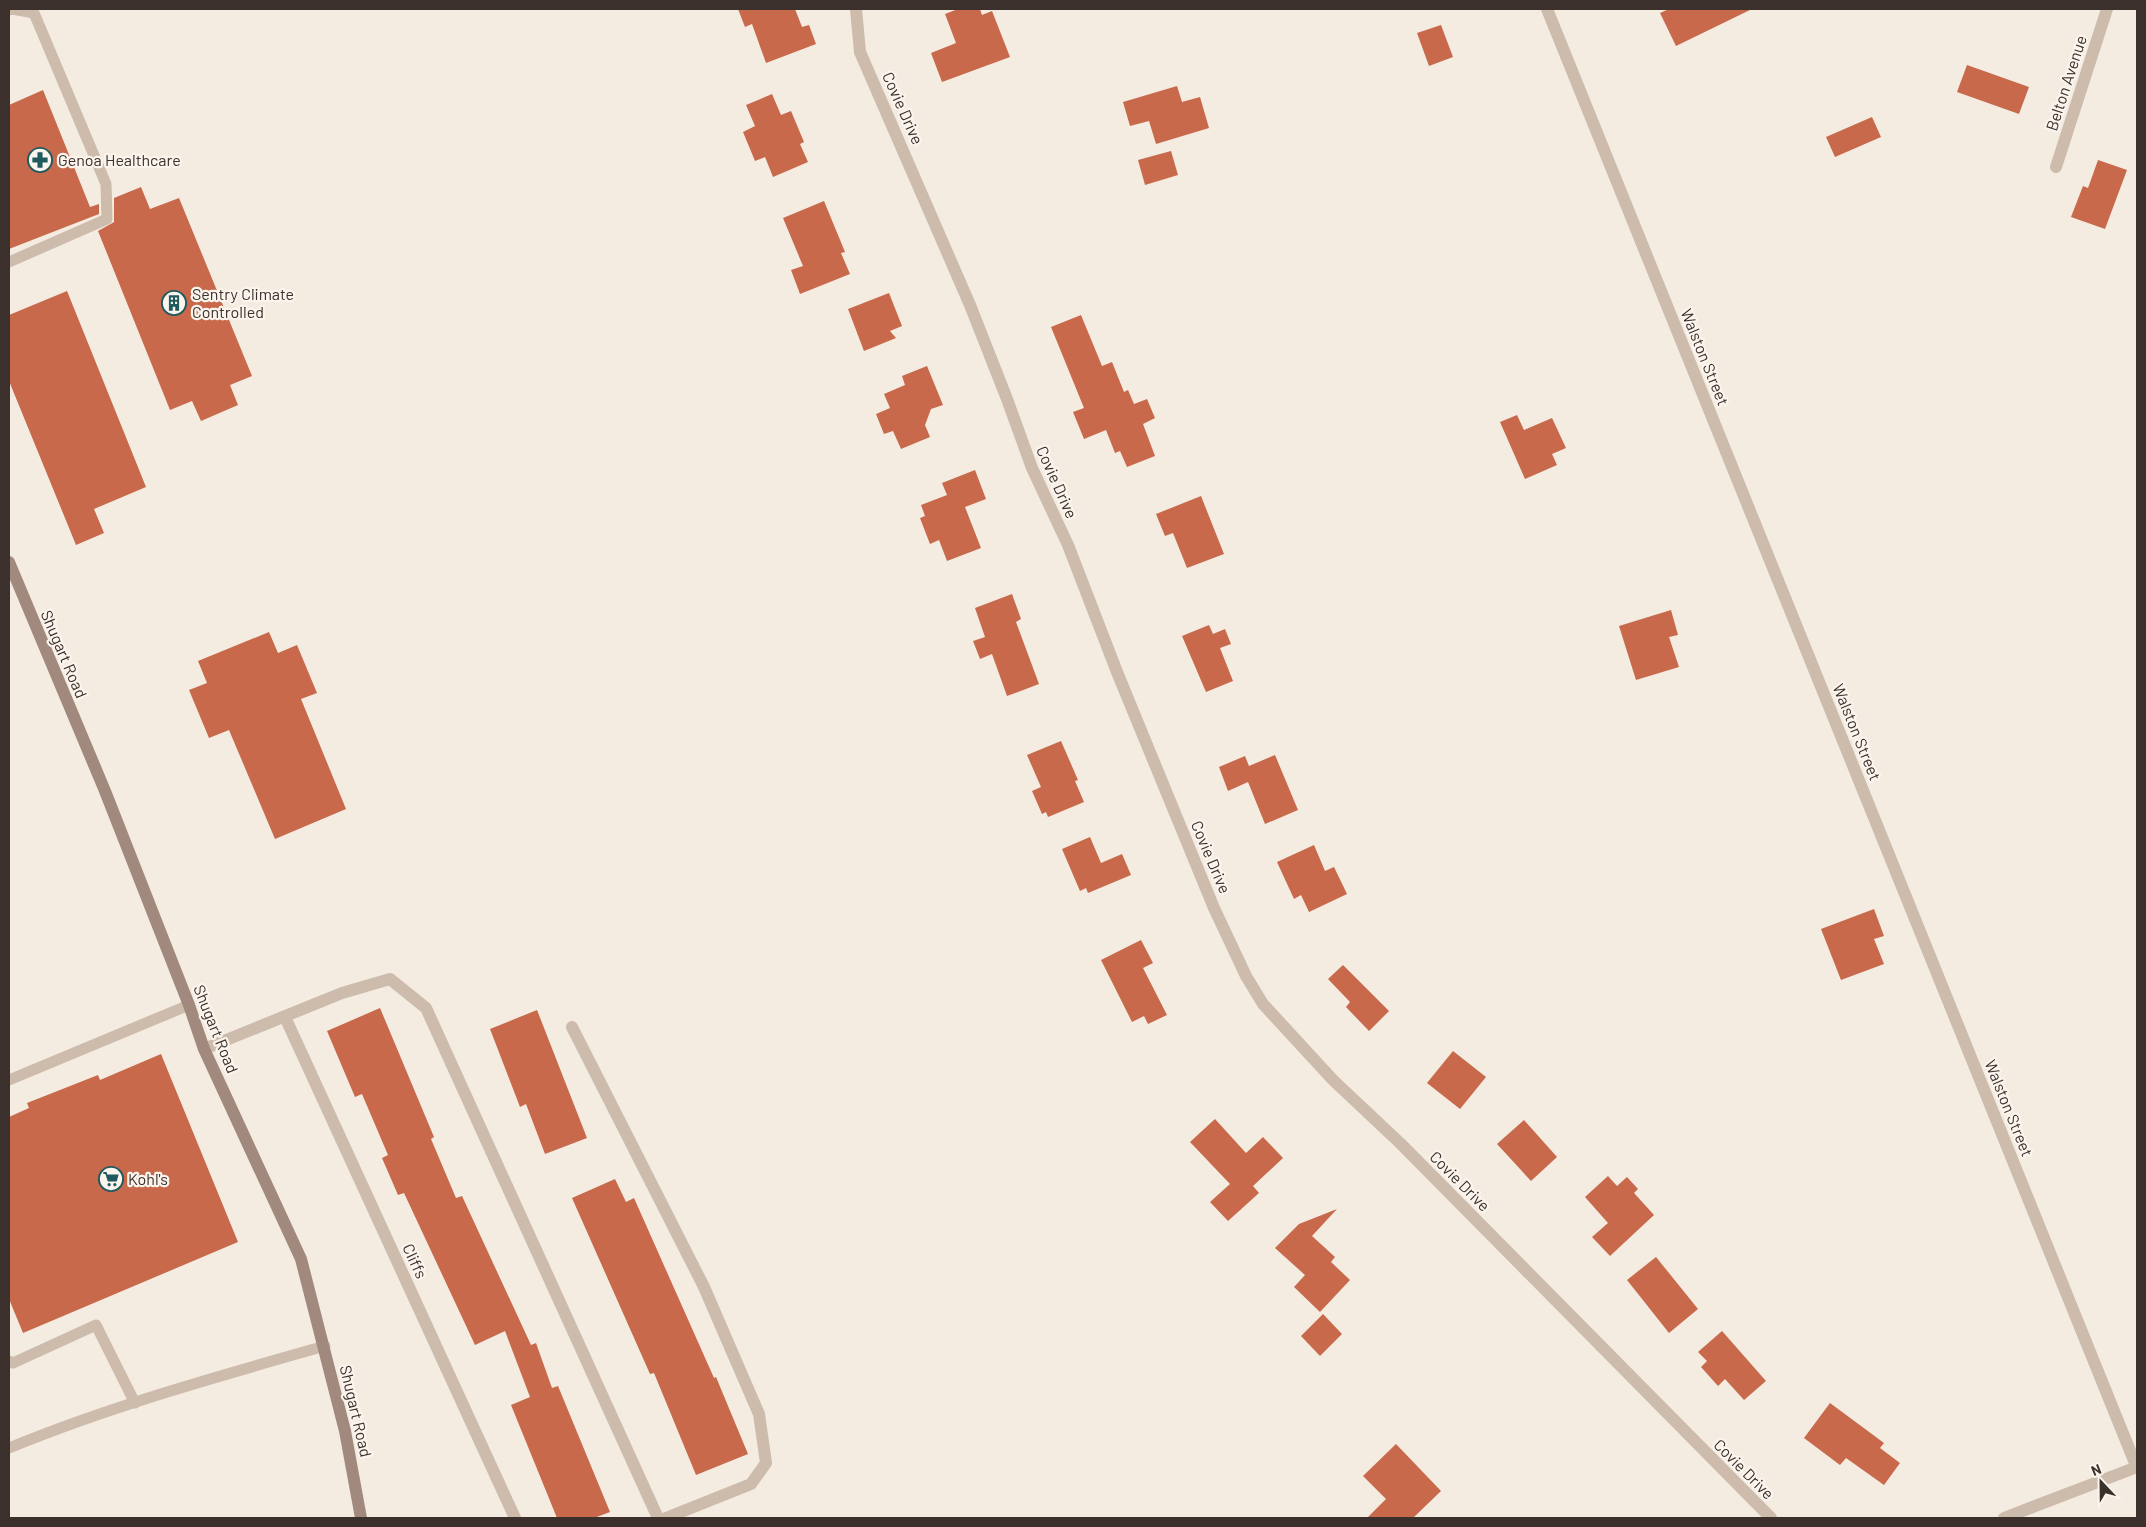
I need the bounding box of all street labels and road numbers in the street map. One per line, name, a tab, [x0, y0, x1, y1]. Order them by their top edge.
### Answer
street label: Belton Avenue	[2041, 33, 2090, 133]
street label: Covie Drive	[879, 69, 928, 147]
street label: Walston Street	[1677, 306, 1733, 408]
street label: Covie Drive	[1033, 443, 1082, 521]
street label: Shugart Road	[37, 607, 92, 701]
street label: Walston Street	[1829, 681, 1885, 783]
street label: Covie Drive	[1188, 818, 1235, 896]
street label: Shugart Road	[190, 982, 243, 1076]
street label: Walston Street	[1981, 1057, 2037, 1159]
street label: Covie Drive	[1426, 1147, 1494, 1215]
street label: Cliffs	[399, 1240, 432, 1281]
street label: Shugart Road	[337, 1363, 376, 1459]
street label: Covie Drive	[1710, 1435, 1778, 1503]

